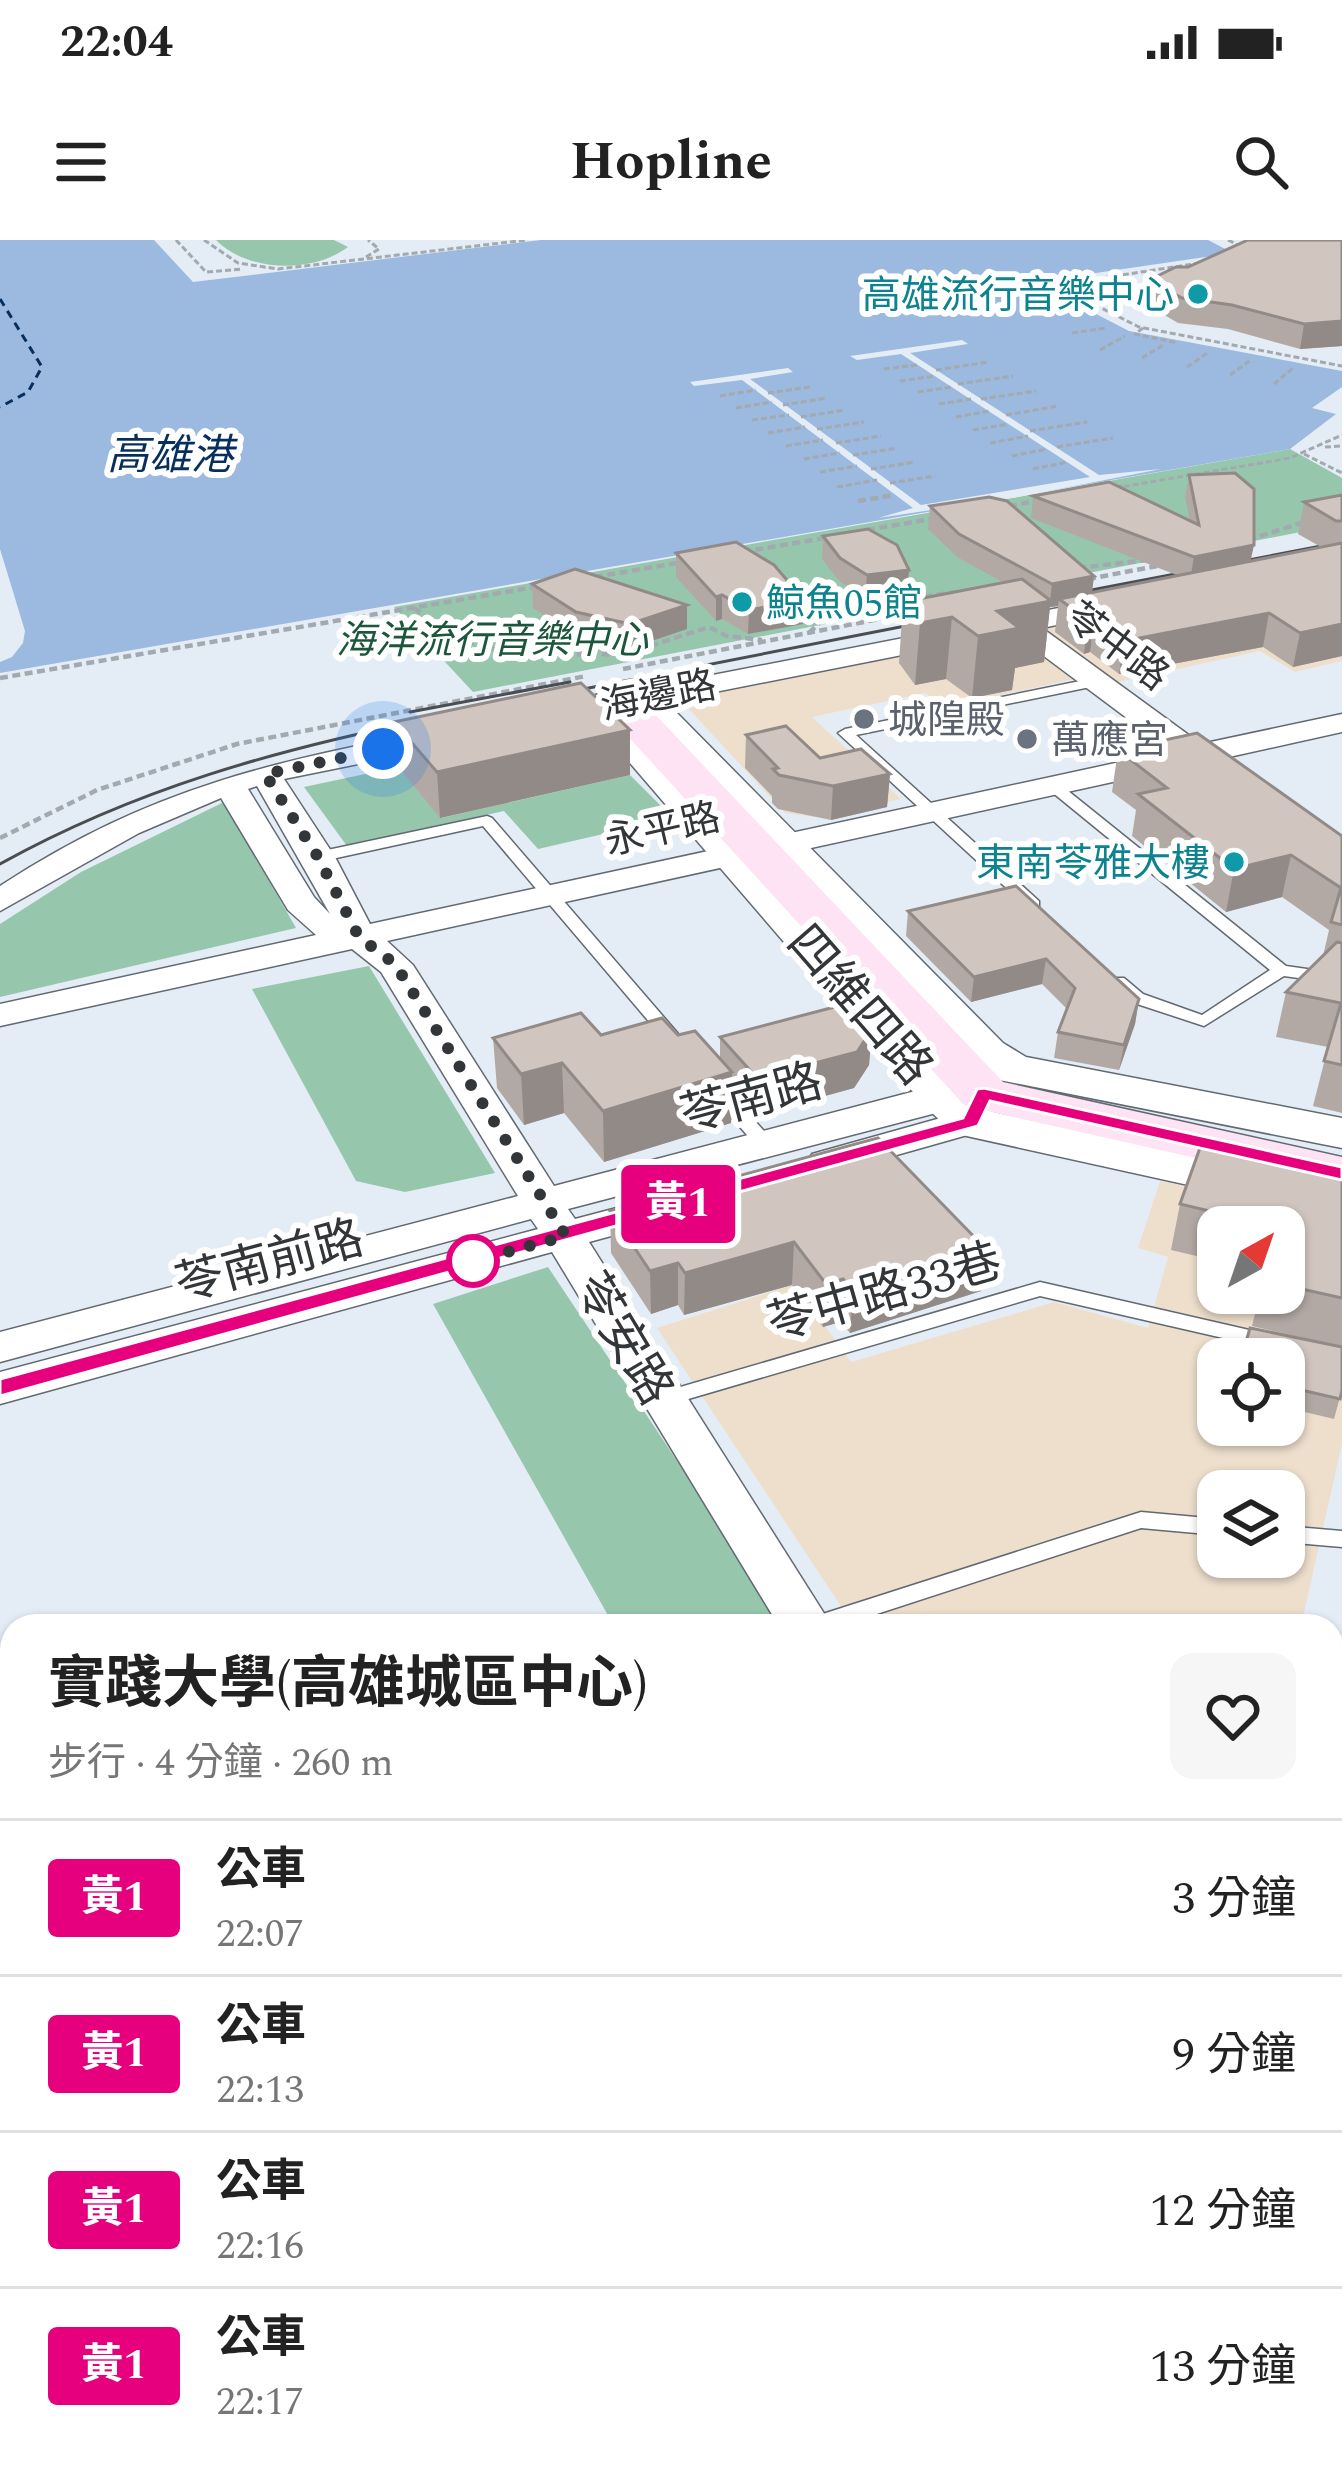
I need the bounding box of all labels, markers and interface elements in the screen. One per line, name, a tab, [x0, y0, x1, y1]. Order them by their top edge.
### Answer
text: 22:04	[60, 8, 173, 77]
text: Hopline	[570, 121, 772, 203]
icon: menu	[48, 129, 114, 195]
icon: search	[1228, 129, 1294, 195]
place label: 高雄流行音樂中心	[862, 267, 1174, 326]
marker: 高雄流行音樂中心	[1185, 281, 1211, 307]
water label: 高雄港	[107, 425, 238, 488]
place label: 鯨魚05館	[766, 575, 922, 634]
street label: 苓中路	[1052, 588, 1181, 706]
marker: 鯨魚05館	[729, 589, 755, 615]
park label: 海洋流行音樂中心	[336, 612, 649, 671]
street label: 海邊路	[595, 656, 722, 737]
place label: 城隍殿	[888, 692, 1005, 751]
marker: 城隍殿	[851, 706, 877, 732]
place label: 萬應宮	[1051, 712, 1168, 771]
your location	[353, 719, 413, 779]
marker: 萬應宮	[1014, 726, 1040, 752]
street label: 永平路	[599, 789, 726, 872]
place label: 東南苓雅大樓	[976, 835, 1210, 894]
marker: 東南苓雅大樓	[1221, 849, 1247, 875]
street label: 四維四路	[769, 909, 950, 1102]
street label: 苓南路	[673, 1046, 831, 1153]
line badge: 黃1	[624, 1165, 732, 1243]
text: 黃1	[645, 1172, 711, 1235]
street label: 苓南前路	[167, 1202, 372, 1323]
north arrow	[1197, 1206, 1305, 1314]
map controls	[1197, 1206, 1305, 1578]
street label: 苓中路33巷	[759, 1225, 1010, 1362]
unlabelled marker	[448, 1236, 498, 1286]
street label: 苓安路	[554, 1259, 691, 1420]
button: locate	[1197, 1338, 1305, 1446]
button: layers	[1197, 1470, 1305, 1578]
text: 實踐大學(高雄城區中心)	[48, 1642, 648, 1728]
button: heart	[1170, 1653, 1296, 1779]
text: 步行 · 4 分鐘 · 260 m	[48, 1734, 394, 1793]
text: 公車	[216, 1836, 306, 1905]
text: 3 分鐘	[1172, 1865, 1296, 1934]
text: 黃1	[81, 1866, 147, 1929]
text: 22:07	[216, 1905, 304, 1964]
text: 公車	[216, 1992, 306, 2061]
text: 9 分鐘	[1172, 2021, 1296, 2090]
text: 黃1	[81, 2022, 147, 2085]
text: 22:13	[216, 2061, 304, 2120]
text: 公車	[216, 2148, 306, 2217]
text: 12 分鐘	[1150, 2177, 1296, 2246]
text: 黃1	[81, 2178, 147, 2241]
text: 22:16	[216, 2217, 304, 2276]
text: 公車	[216, 2304, 306, 2373]
text: 13 分鐘	[1150, 2333, 1296, 2402]
text: 黃1	[81, 2334, 147, 2397]
text: 22:17	[216, 2373, 304, 2432]

